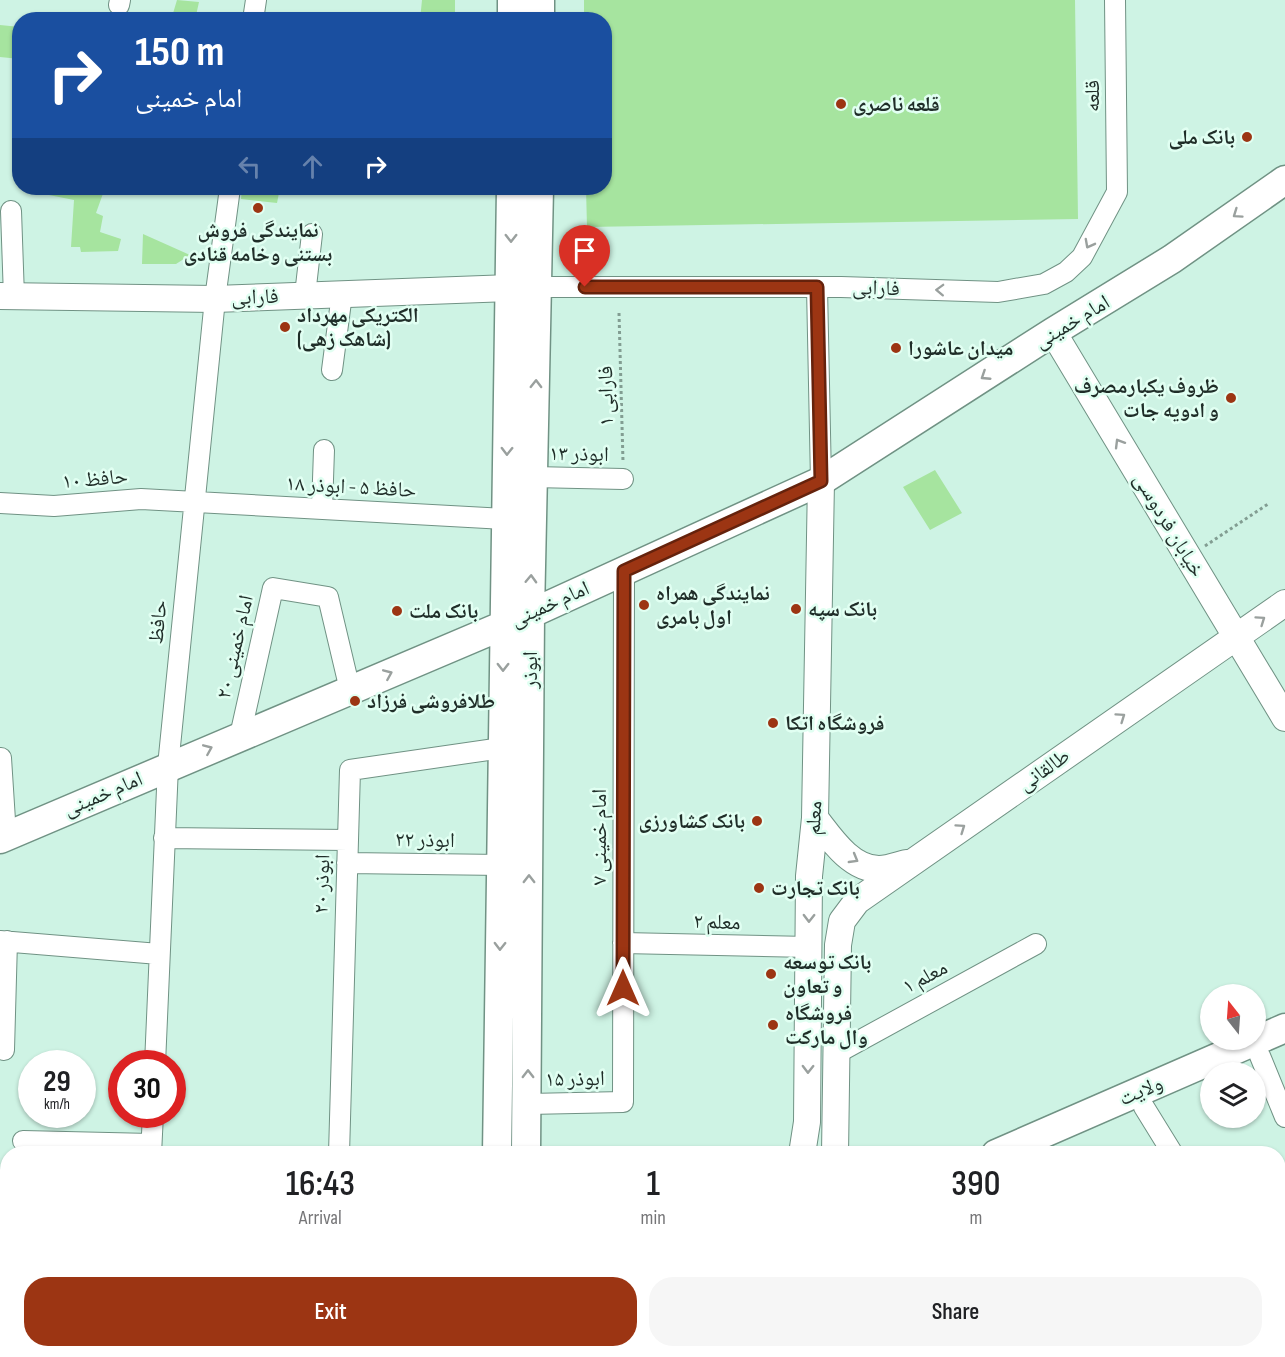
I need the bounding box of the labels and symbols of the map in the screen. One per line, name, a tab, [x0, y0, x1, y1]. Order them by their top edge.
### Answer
street label: قلعه	[1080, 80, 1105, 112]
place label: قلعه ناصری	[853, 92, 940, 117]
marker: قلعه ناصری	[834, 97, 848, 111]
place label: بانک ملی	[1168, 125, 1235, 150]
marker: بانک ملی	[1240, 130, 1254, 144]
marker: نمایندگی فروش بستنی وخامه قنادی	[251, 201, 265, 215]
one-way arrow	[1233, 207, 1244, 218]
place label: نمایندگی فروش بستنی وخامه قنادی	[184, 218, 332, 267]
pin	[559, 225, 610, 287]
one-way arrow	[505, 233, 517, 242]
one-way arrow	[1085, 237, 1096, 248]
street label: فارابی	[852, 275, 900, 301]
street label: فارابی	[231, 284, 279, 310]
one-way arrow	[935, 284, 944, 296]
street label: امام خمینی	[1030, 290, 1115, 355]
place label: الکتریکی مهرداد (شاهک زهی)	[297, 303, 419, 352]
marker: الکتریکی مهرداد (شاهک زهی)	[278, 320, 292, 334]
place label: میدان عاشورا	[908, 336, 1013, 361]
marker: میدان عاشورا	[889, 341, 903, 355]
street label: فارابی ۱	[593, 366, 619, 426]
one-way arrow	[981, 369, 992, 380]
place label: ظروف یکبارمصرف و ادویه جات	[1074, 374, 1219, 423]
one-way arrow	[530, 380, 542, 389]
marker: ظروف یکبارمصرف و ادویه جات	[1224, 391, 1238, 405]
one-way arrow	[1115, 439, 1127, 449]
street label: ابوذر ۱۳	[549, 441, 609, 467]
one-way arrow	[501, 447, 513, 456]
street label: حافظ ۱۰	[61, 464, 129, 494]
street label: خیابان فردوسی	[1128, 468, 1210, 582]
street label: حافظ ۵ - ابوذر ۱۸	[285, 471, 417, 503]
one-way arrow	[524, 575, 537, 584]
street label: امام خمینی	[507, 576, 594, 633]
place label: نمایندگی همراه اول بامری	[656, 581, 770, 630]
street label: امام خمینی ۲۰	[211, 593, 260, 702]
place label: بانک سپه	[808, 597, 877, 622]
marker: نمایندگی همراه اول بامری	[637, 598, 651, 612]
street label: حافظ	[143, 599, 173, 645]
place label: بانک ملت	[409, 599, 478, 624]
marker: بانک سپه	[789, 602, 803, 616]
marker: بانک ملت	[390, 604, 404, 618]
one-way arrow	[1254, 616, 1265, 627]
street label: ابوذر	[518, 651, 543, 690]
one-way arrow	[497, 663, 509, 672]
one-way arrow	[382, 669, 393, 681]
place label: طلافروشی فرزاد	[367, 689, 495, 714]
marker: طلافروشی فرزاد	[348, 694, 362, 708]
place label: فروشگاه اتکا	[785, 711, 884, 736]
one-way arrow	[1114, 713, 1125, 724]
marker: فروشگاه اتکا	[766, 716, 780, 730]
street label: طالقانی	[1013, 743, 1075, 797]
one-way arrow	[202, 744, 213, 756]
street label: امام خمینی	[60, 766, 147, 823]
street label: امام خمینی ۷	[587, 789, 613, 885]
street label: معلم	[801, 800, 828, 836]
place label: بانک کشاورزی	[638, 809, 745, 834]
marker: بانک کشاورزی	[750, 814, 764, 828]
one-way arrow	[954, 824, 965, 835]
street label: ابوذر ۲۲	[395, 827, 455, 853]
one-way arrow	[848, 852, 859, 864]
street label: ابوذر ۲۰	[308, 854, 336, 914]
one-way arrow	[523, 875, 535, 884]
place label: بانک تجارت	[771, 876, 860, 901]
marker: بانک تجارت	[752, 881, 766, 895]
street label: معلم ۲	[693, 909, 741, 936]
one-way arrow	[803, 913, 815, 922]
one-way arrow	[494, 942, 507, 951]
place label: بانک توسعه و تعاون	[783, 950, 871, 999]
street label: معلم ۱	[898, 955, 952, 1000]
position arrow	[591, 956, 655, 1020]
marker: بانک توسعه و تعاون	[764, 967, 778, 981]
north arrow	[1200, 984, 1266, 1050]
place label: فروشگاه وال مارکت	[785, 1001, 868, 1050]
marker: فروشگاه وال مارکت	[766, 1018, 780, 1032]
speed limit sign: 30	[108, 1050, 186, 1128]
one-way arrow	[802, 1064, 814, 1073]
street label: ابوذر ۱۵	[545, 1066, 605, 1092]
one-way arrow	[522, 1070, 534, 1079]
street label: ولایت	[1115, 1071, 1167, 1111]

